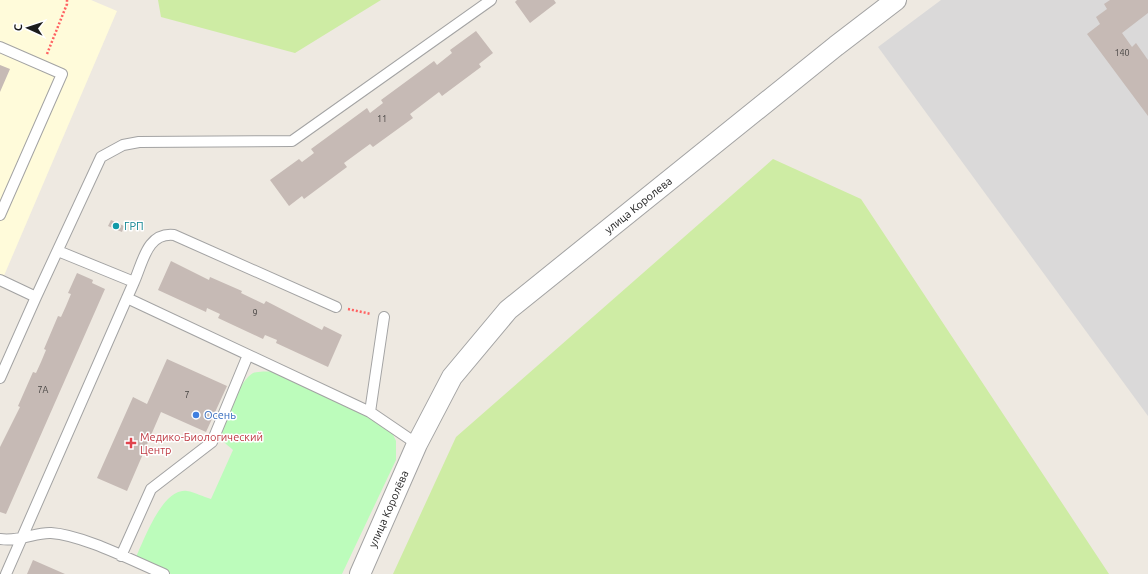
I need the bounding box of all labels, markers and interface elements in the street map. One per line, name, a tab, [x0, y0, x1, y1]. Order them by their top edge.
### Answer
north arrow	[8, 8, 48, 48]
text: С	[12, 24, 24, 31]
house number: 140	[1114, 48, 1130, 58]
house number: 11	[377, 114, 387, 124]
street label: улица Королева	[602, 175, 674, 236]
place label: ГРП	[124, 220, 144, 232]
marker: ГРП	[111, 221, 121, 231]
house number: 9	[252, 308, 258, 318]
house number: 7А	[38, 385, 49, 395]
house number: 7	[184, 390, 190, 400]
place label: Осень	[204, 409, 236, 421]
marker: Осень	[191, 410, 201, 420]
place label: Медико-Биологический Центр	[140, 431, 263, 456]
marker: Медико-Биологический Центр	[125, 437, 137, 449]
street label: улица Королёва	[366, 469, 411, 549]

